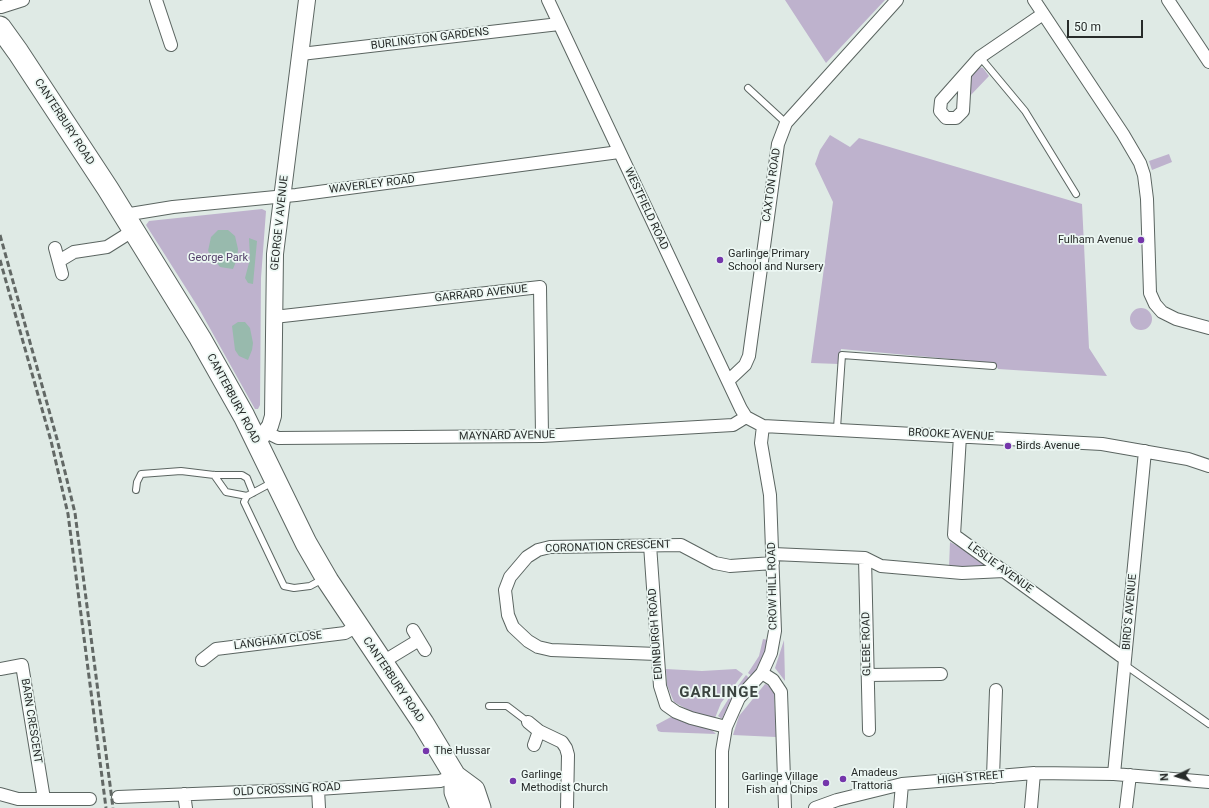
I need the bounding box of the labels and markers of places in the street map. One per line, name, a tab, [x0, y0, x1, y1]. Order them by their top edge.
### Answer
place label: Fulham Avenue	[1058, 233, 1133, 247]
marker: Fulham Avenue	[1136, 235, 1146, 245]
place label: Garlinge Primary School and Nursery	[728, 247, 823, 273]
marker: Garlinge Primary School and Nursery	[715, 255, 725, 265]
place label: Birds Avenue	[1016, 439, 1080, 453]
marker: Birds Avenue	[1003, 441, 1013, 451]
place label: The Hussar	[434, 744, 490, 758]
marker: The Hussar	[421, 746, 431, 756]
place label: Amadeus Trattoria	[851, 766, 898, 792]
place label: Garlinge Methodist Church	[521, 768, 608, 794]
place label: Garlinge Village Fish and Chips	[742, 770, 818, 796]
marker: Amadeus Trattoria	[838, 774, 848, 784]
marker: Garlinge Methodist Church	[508, 776, 518, 786]
marker: Garlinge Village Fish and Chips	[821, 778, 831, 788]

